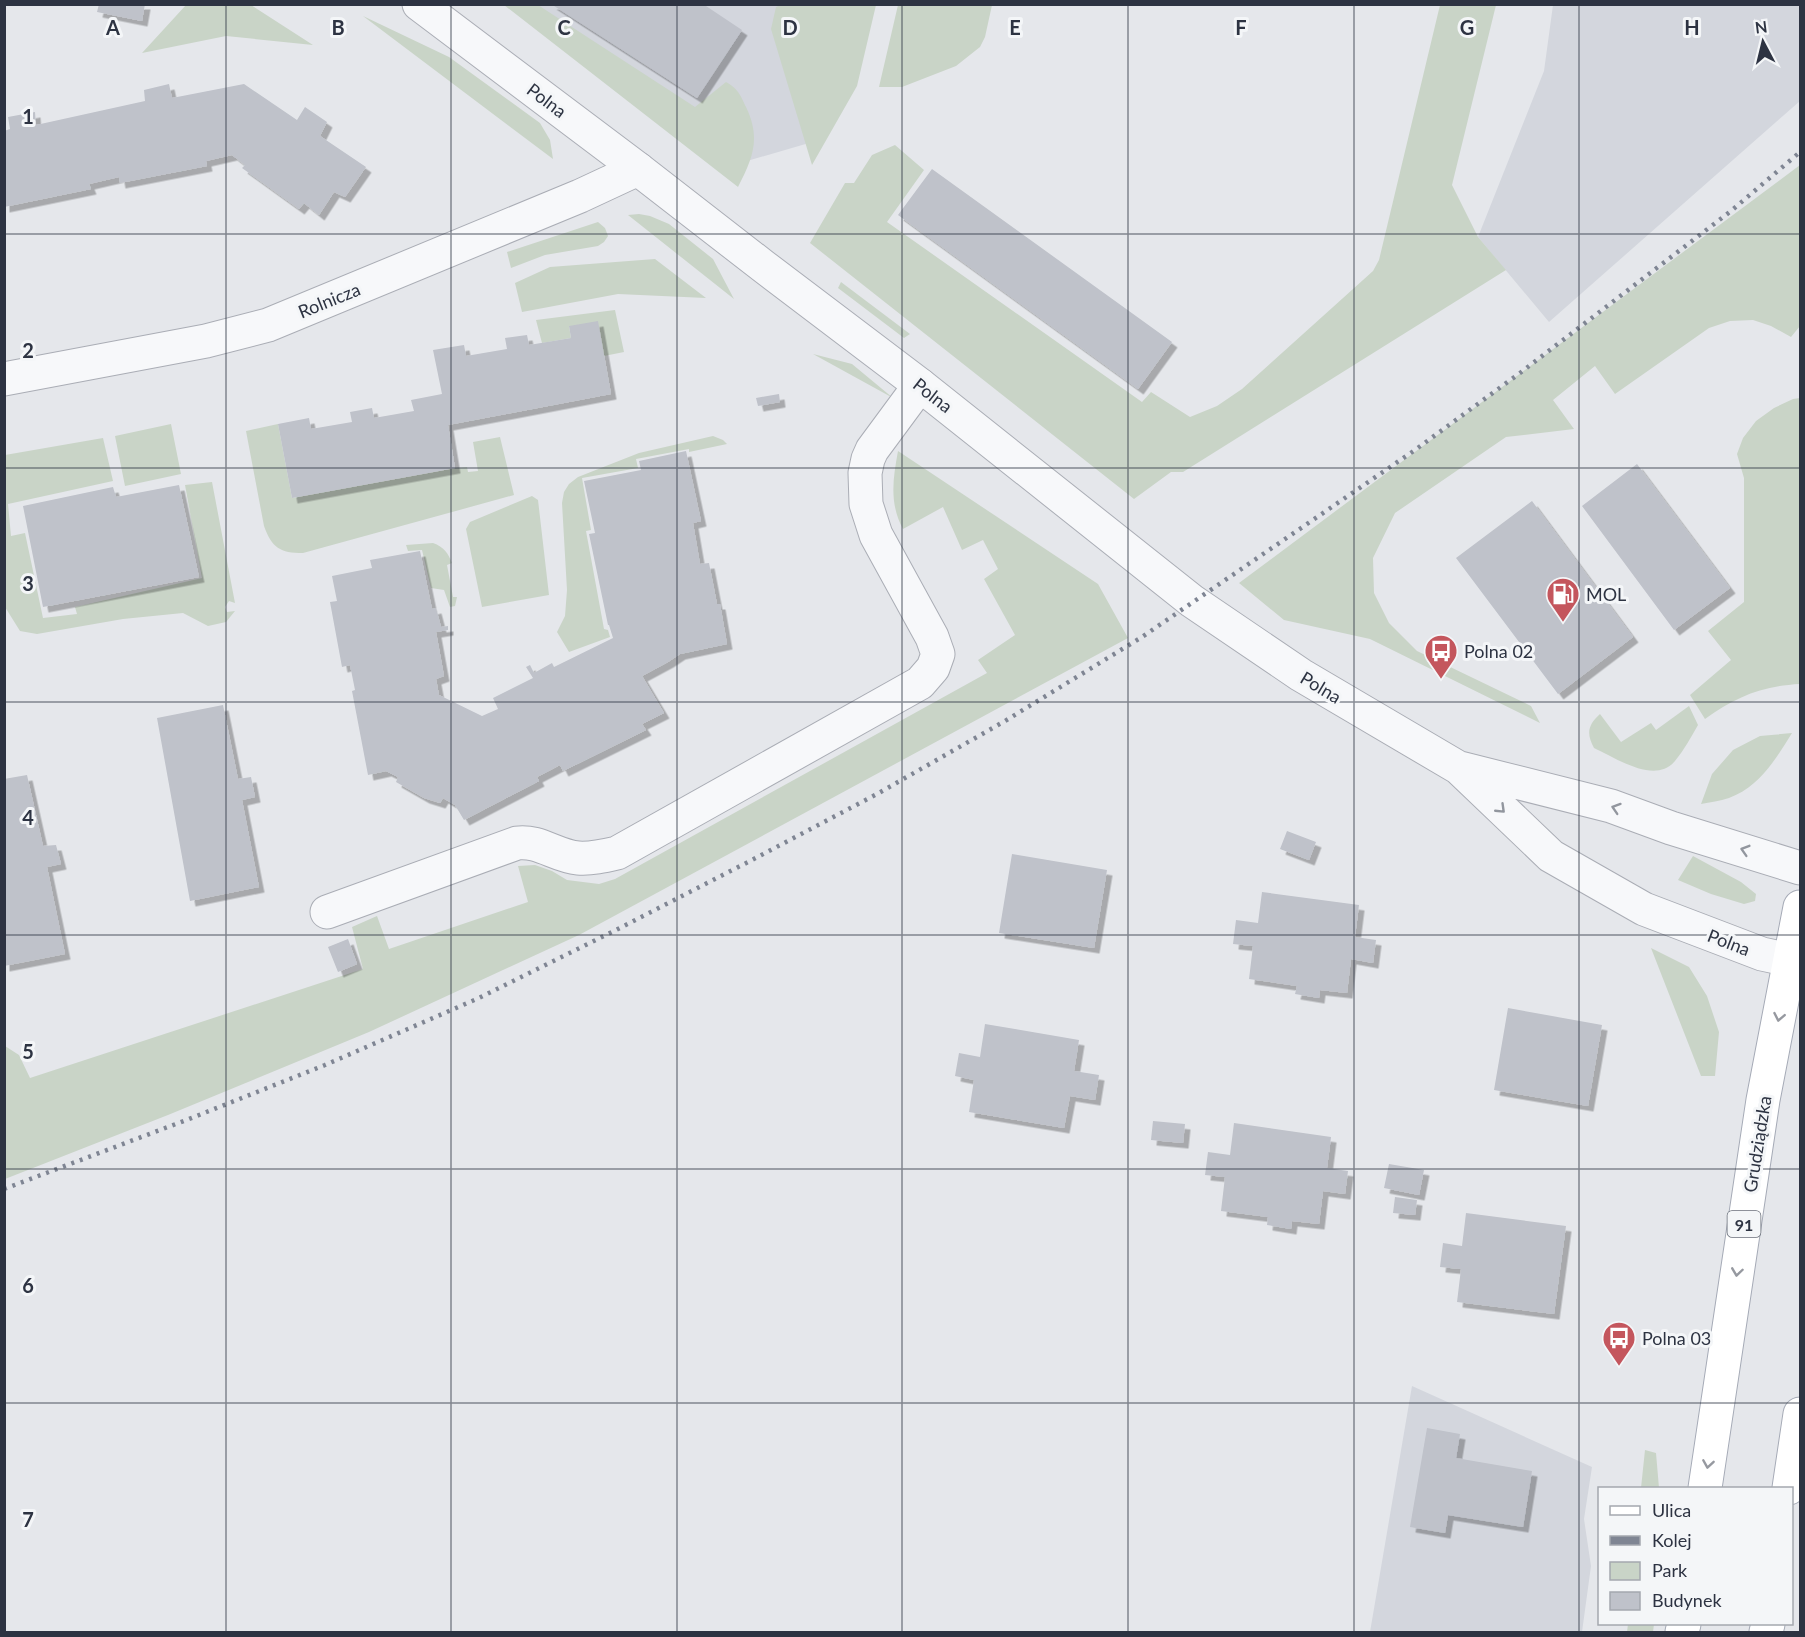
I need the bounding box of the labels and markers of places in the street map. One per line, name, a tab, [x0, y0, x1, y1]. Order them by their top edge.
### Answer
fuel station icon: MOL	[1545, 576, 1581, 623]
place label: MOL	[1586, 583, 1626, 605]
bus stop icon: Polna 02	[1423, 633, 1459, 680]
place label: Polna 02	[1464, 640, 1533, 662]
bus stop icon: Polna 03	[1601, 1320, 1637, 1367]
place label: Polna 03	[1642, 1327, 1711, 1349]

